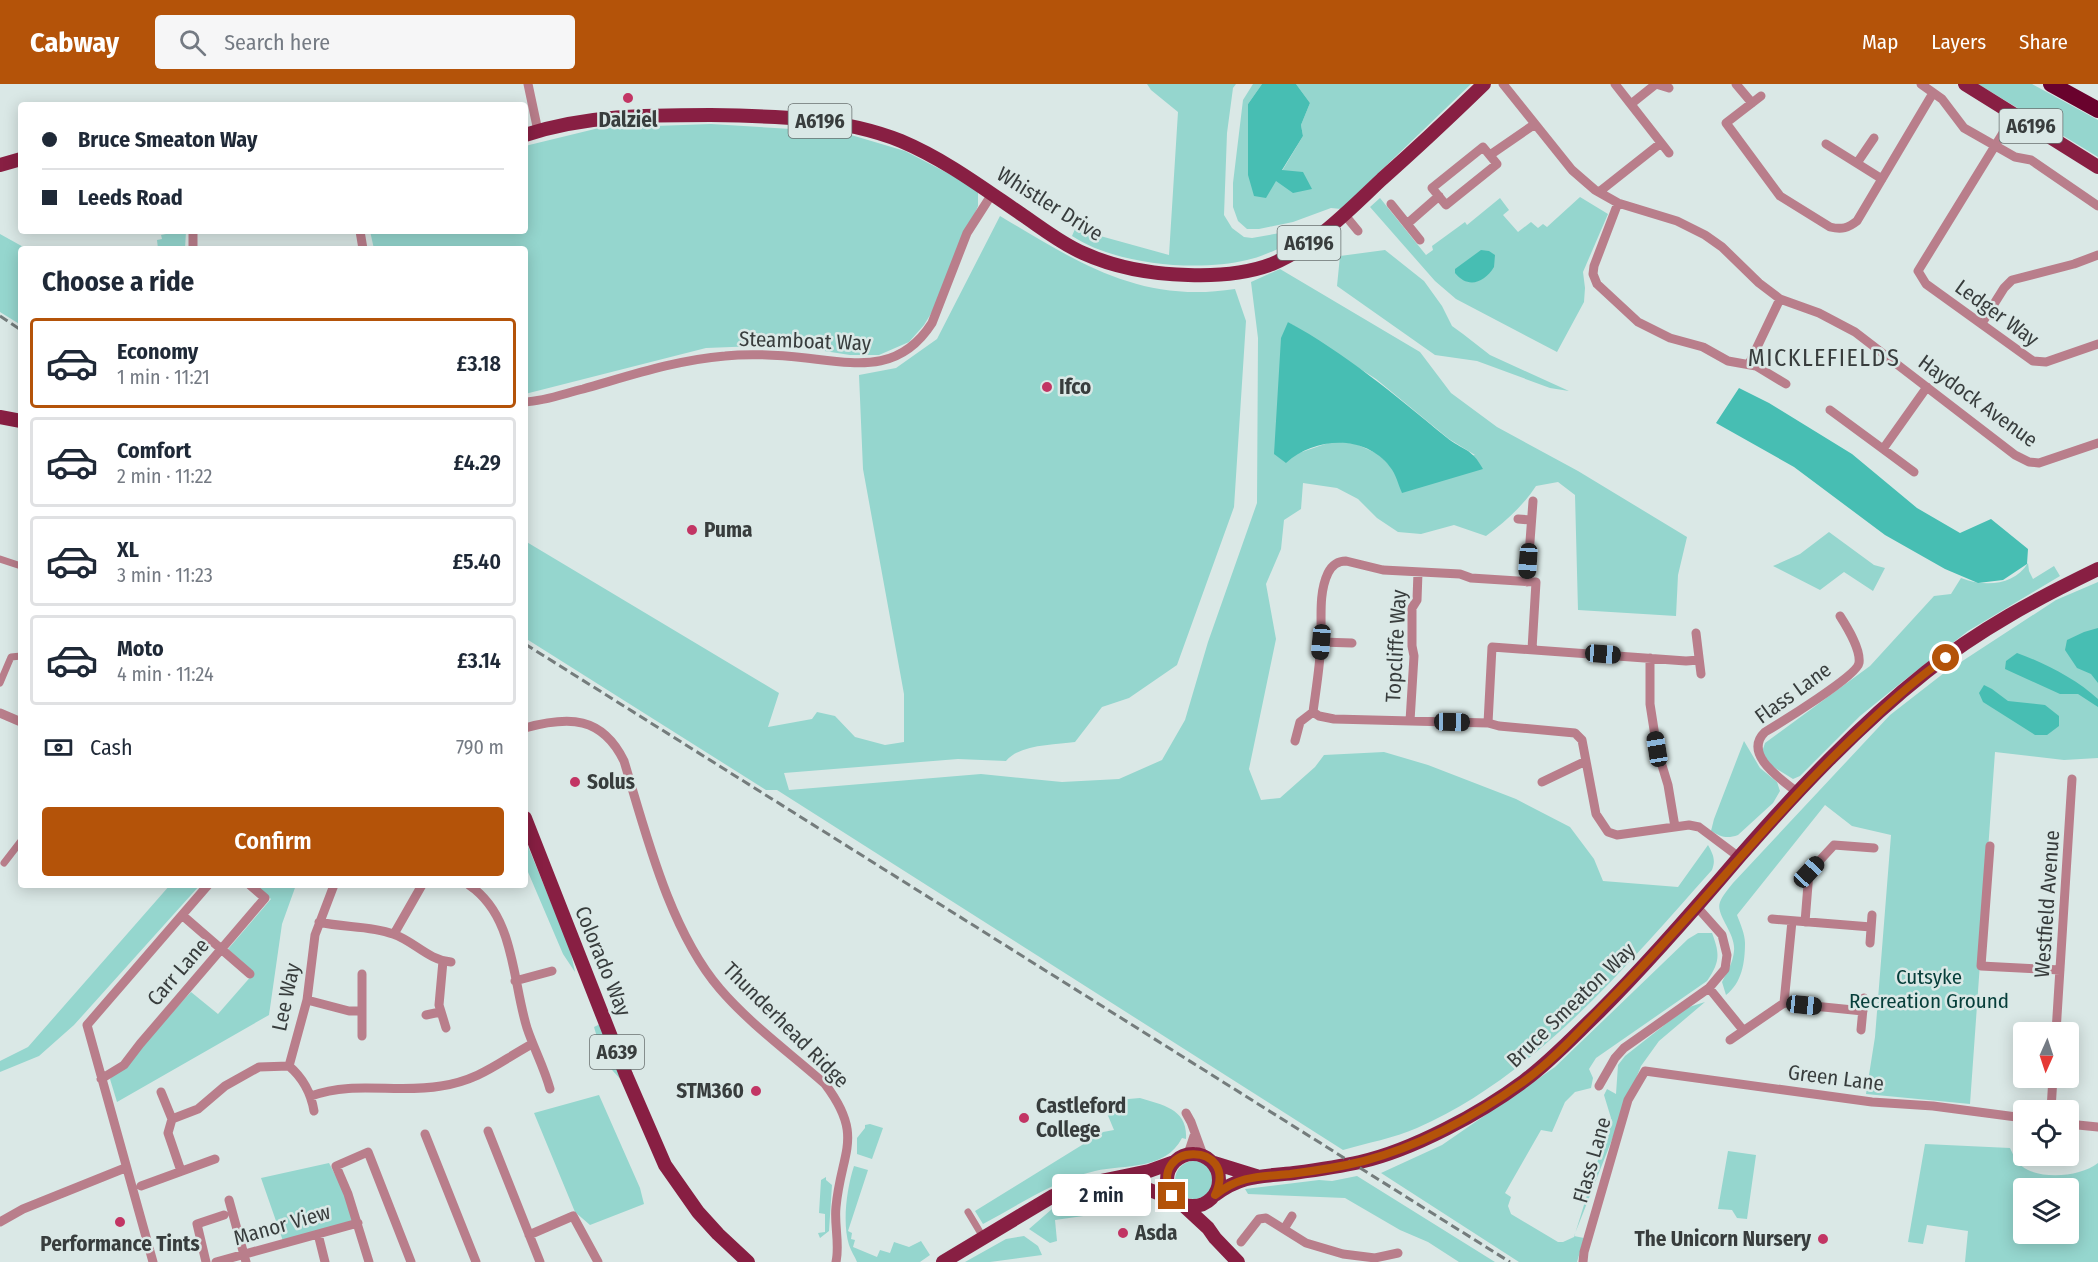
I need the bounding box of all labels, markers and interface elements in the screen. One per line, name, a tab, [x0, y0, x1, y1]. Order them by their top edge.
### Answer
search box	[155, 15, 575, 69]
text: Cabway	[30, 26, 119, 59]
icon: search	[176, 26, 209, 59]
text: Search here	[224, 29, 330, 56]
text: Map	[1862, 29, 1898, 55]
text: Layers	[1931, 29, 1986, 55]
text: Share	[2019, 29, 2068, 55]
marker: Dalziel	[621, 91, 635, 105]
road number: A6196	[788, 104, 852, 138]
place label: Dalziel	[598, 107, 658, 133]
road number: A6196	[2000, 109, 2062, 143]
text: Bruce Smeaton Way	[78, 126, 257, 153]
street label: Whistler Drive	[992, 161, 1108, 247]
text: Leeds Road	[78, 184, 183, 211]
road number: A6196	[1278, 226, 1340, 260]
text: Choose a ride	[42, 266, 194, 298]
street label: Ledger Way	[1950, 274, 2044, 352]
street label: Steamboat Way	[739, 326, 872, 356]
icon: car	[45, 336, 99, 390]
text: Economy	[117, 338, 198, 365]
district label: MICKLEFIELDS	[1748, 344, 1900, 372]
street label: Haydock Avenue	[1913, 349, 2043, 453]
text: £3.18	[457, 350, 501, 377]
text: 1 min · 11:21	[117, 365, 210, 389]
place label: Ifco	[1059, 374, 1091, 400]
marker: Ifco	[1040, 380, 1054, 394]
icon: car	[45, 435, 99, 489]
text: Comfort	[117, 437, 191, 464]
text: £4.29	[454, 449, 501, 476]
text: 2 min · 11:22	[117, 464, 212, 488]
place label: Puma	[704, 517, 752, 543]
marker: Puma	[685, 523, 699, 537]
icon: car	[45, 534, 99, 588]
text: XL	[117, 536, 139, 563]
car	[1518, 542, 1538, 580]
text: £5.40	[453, 548, 501, 575]
text: 3 min · 11:23	[117, 563, 213, 587]
street label: Topcliffe Way	[1380, 588, 1412, 703]
car	[1310, 623, 1332, 661]
icon: car	[45, 633, 99, 687]
text: Moto	[117, 635, 164, 662]
car	[1584, 644, 1622, 664]
route start	[1932, 644, 1959, 671]
text: £3.14	[457, 647, 501, 674]
street label: Flass Lane	[1750, 657, 1836, 729]
text: 4 min · 11:24	[117, 662, 214, 686]
car	[1434, 713, 1470, 731]
car	[1645, 730, 1669, 768]
icon: cash	[42, 731, 75, 764]
text: Cash	[90, 734, 133, 761]
text: 790 m	[456, 735, 504, 759]
place label: Solus	[587, 769, 635, 795]
marker: Solus	[568, 775, 582, 789]
button: Confirm	[42, 807, 504, 876]
street label: Westfield Avenue	[2029, 829, 2065, 979]
car	[1790, 853, 1828, 891]
street label: Colorado Way	[569, 902, 637, 1020]
street label: Carr Lane	[142, 933, 214, 1011]
street label: Bruce Smeaton Way	[1501, 937, 1641, 1073]
street label: Thunderhead Ridge	[718, 957, 854, 1093]
street label: Lee Way	[266, 960, 306, 1033]
park label: Cutsyke Recreation Ground	[1849, 964, 2009, 1014]
car	[1785, 994, 1823, 1016]
north arrow	[2013, 1022, 2079, 1088]
map controls	[2013, 1022, 2079, 1244]
road number: A639	[590, 1035, 644, 1069]
street label: Green Lane	[1787, 1059, 1885, 1097]
place label: STM360	[676, 1078, 744, 1104]
marker: STM360	[749, 1084, 763, 1098]
place label: Castleford College	[1036, 1093, 1126, 1143]
button: locate	[2013, 1100, 2079, 1166]
marker: Castleford College	[1017, 1111, 1031, 1125]
street label: Flass Lane	[1567, 1114, 1617, 1206]
callout: 2 min	[1052, 1175, 1151, 1217]
button: layers	[2013, 1178, 2079, 1244]
route end	[1158, 1182, 1185, 1209]
text: 2 min	[1079, 1183, 1124, 1207]
street label: Manor View	[230, 1199, 334, 1251]
marker: Performance Tints	[113, 1215, 127, 1229]
place label: Asda	[1134, 1220, 1177, 1246]
marker: Asda	[1116, 1226, 1130, 1240]
place label: The Unicorn Nursery	[1634, 1226, 1812, 1252]
place label: Performance Tints	[40, 1231, 200, 1257]
marker: The Unicorn Nursery	[1816, 1232, 1830, 1246]

